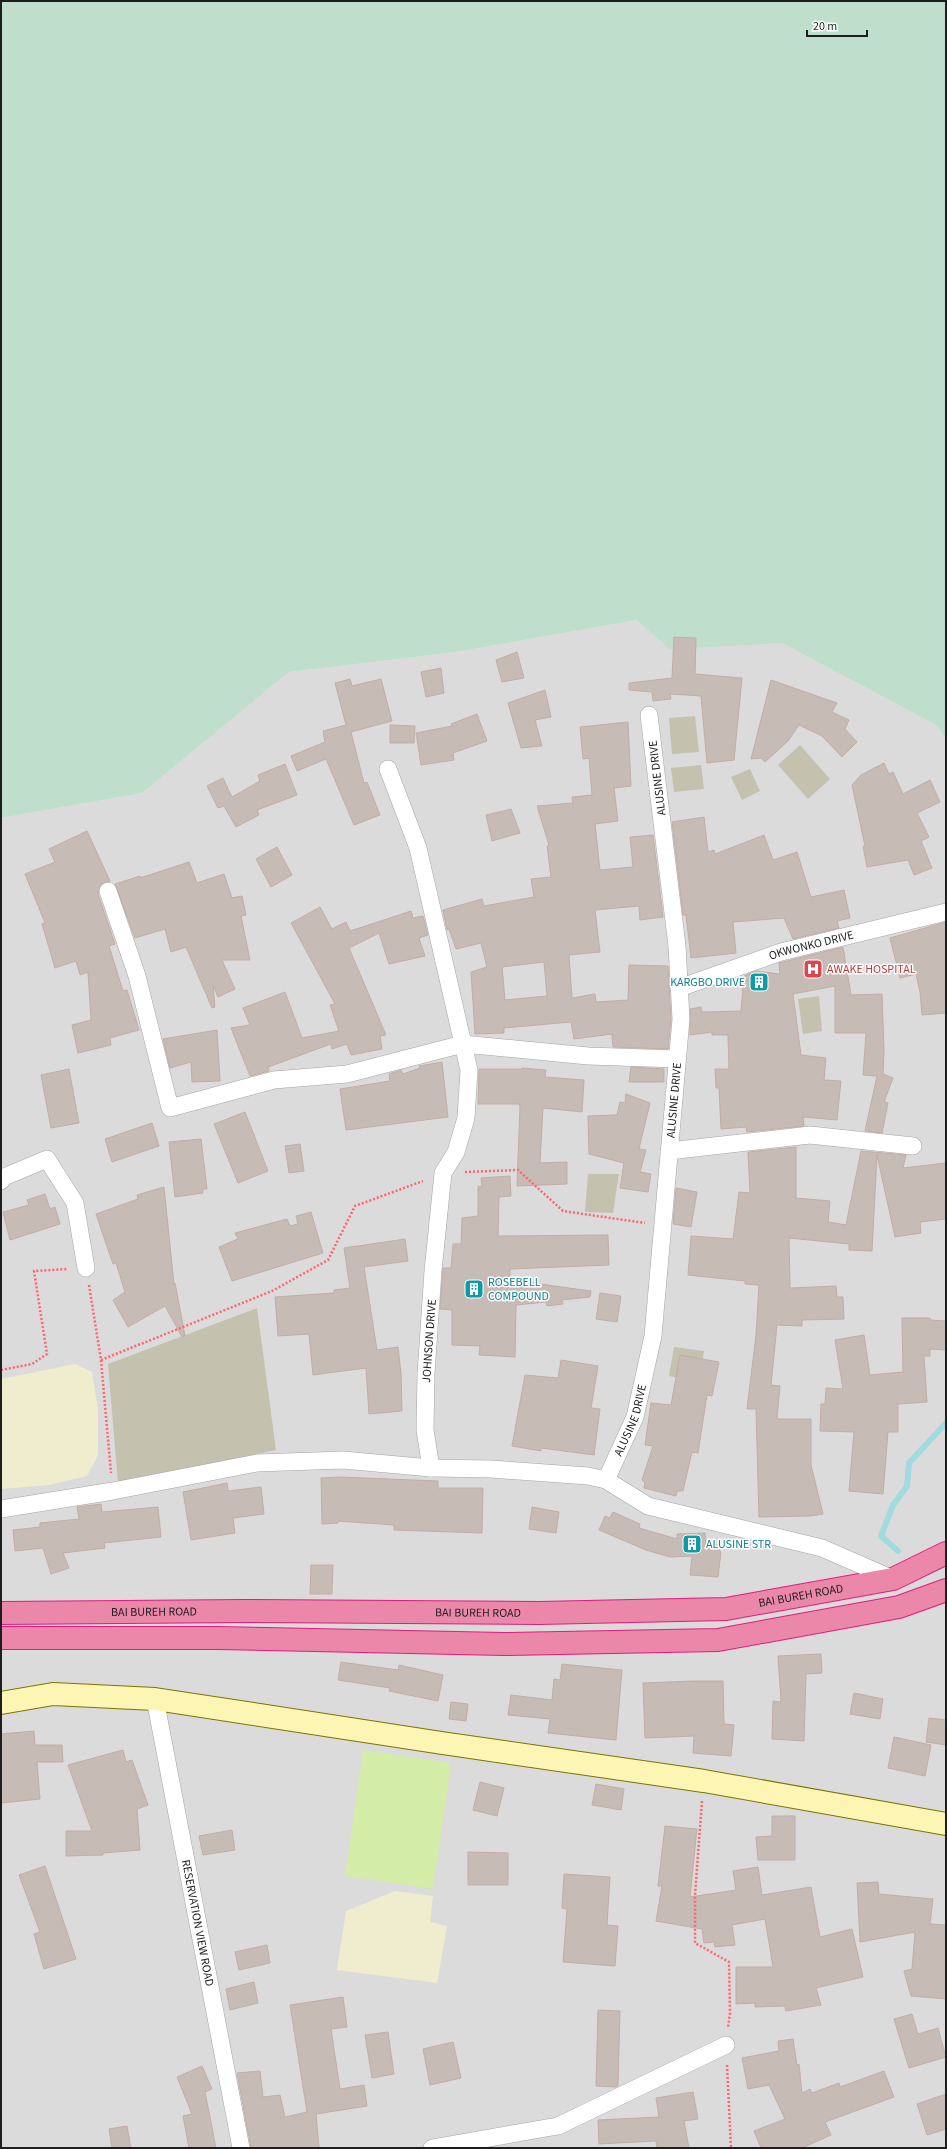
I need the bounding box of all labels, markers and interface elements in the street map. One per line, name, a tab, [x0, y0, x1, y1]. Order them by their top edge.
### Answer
scale bar	[807, 12, 867, 38]
text: 20 m	[813, 18, 837, 35]
street label: ALUSINE DRIVE	[644, 739, 671, 816]
street label: OKWONKO DRIVE	[766, 927, 855, 965]
hospital icon: AWAKE HOSPITAL	[802, 958, 824, 980]
place label: AWAKE HOSPITAL	[827, 961, 916, 978]
building icon: KARGBO DRIVE	[748, 971, 770, 993]
place label: KARGBO DRIVE	[670, 974, 745, 991]
street label: ALUSINE DRIVE	[663, 1062, 686, 1139]
place label: ROSEBELL COMPOUND	[488, 1274, 549, 1305]
building icon: ROSEBELL COMPOUND	[463, 1278, 485, 1300]
street label: JOHNSON DRIVE	[418, 1299, 441, 1383]
street label: ALUSINE DRIVE	[610, 1383, 651, 1459]
building icon: ALUSINE STR	[681, 1533, 703, 1555]
place label: ALUSINE STR	[706, 1536, 771, 1553]
street label: BAI BUREH ROAD	[757, 1580, 845, 1612]
street label: BAI BUREH ROAD	[111, 1603, 197, 1621]
street label: BAI BUREH ROAD	[435, 1604, 521, 1622]
street label: RESERVATION VIEW ROAD	[177, 1858, 218, 1988]

